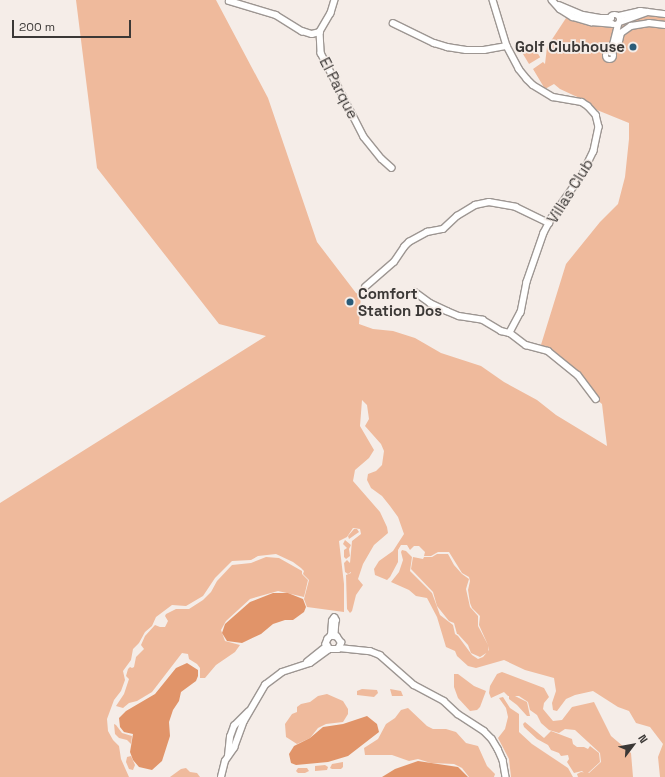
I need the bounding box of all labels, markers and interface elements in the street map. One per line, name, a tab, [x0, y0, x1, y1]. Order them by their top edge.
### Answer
scale bar	[14, 12, 133, 38]
text: 200 m	[19, 19, 55, 35]
place label: Golf Clubhouse	[515, 38, 625, 56]
marker: Golf Clubhouse	[628, 42, 638, 52]
street label: El Parque	[316, 54, 362, 122]
street label: Villas Club	[543, 155, 597, 227]
place label: Comfort Station Dos	[358, 284, 442, 319]
marker: Comfort Station Dos	[345, 297, 355, 307]
north arrow	[613, 725, 653, 765]
text: N	[635, 732, 651, 745]

